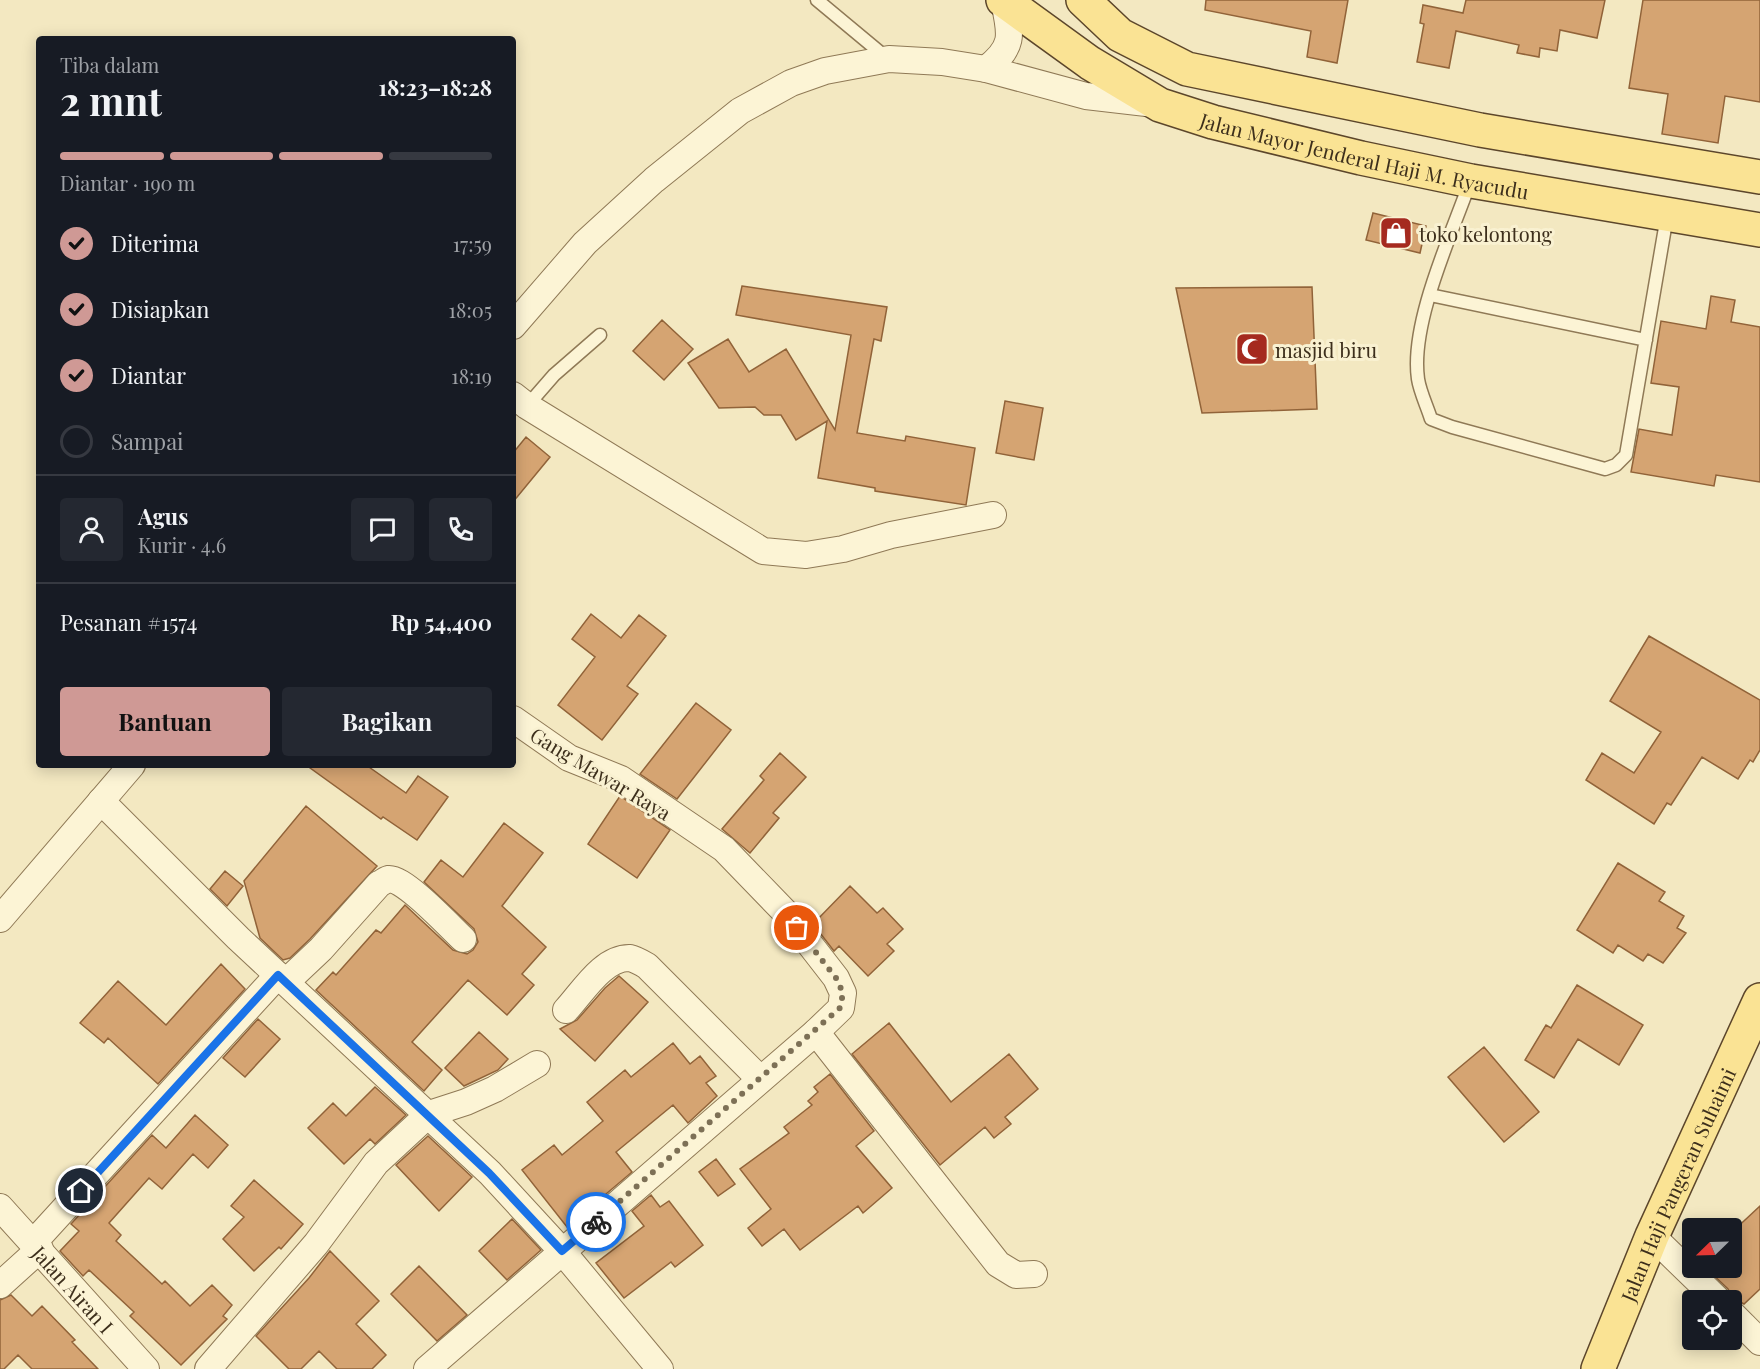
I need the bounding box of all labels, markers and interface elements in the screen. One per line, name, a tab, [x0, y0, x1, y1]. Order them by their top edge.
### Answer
text: Tiba dalam	[60, 51, 159, 78]
text: 18:23–18:28	[379, 72, 492, 102]
text: 2 mnt	[60, 74, 162, 126]
street label: Jalan Mayor Jenderal Haji M. Ryacudu	[1196, 105, 1531, 204]
text: Diantar · 190 m	[60, 169, 195, 196]
shop icon: toko kelontong	[1378, 215, 1414, 251]
place label: toko kelontong	[1419, 220, 1552, 247]
icon: check	[60, 227, 93, 260]
text: Diterima	[111, 228, 199, 258]
text: 17:59	[453, 230, 492, 257]
icon: check	[60, 293, 93, 326]
text: Disiapkan	[111, 294, 209, 324]
text: 18:05	[449, 296, 492, 323]
mosque icon: masjid biru	[1234, 331, 1270, 367]
place label: masjid biru	[1275, 336, 1377, 363]
icon: check	[60, 359, 93, 392]
text: Diantar	[111, 360, 186, 390]
text: 18:19	[451, 362, 492, 389]
text: Sampai	[111, 426, 184, 456]
button: person	[60, 498, 123, 561]
button: chat	[351, 498, 414, 561]
button: phone	[429, 498, 492, 561]
text: Agus	[138, 501, 188, 531]
text: Kurir · 4.6	[138, 531, 226, 558]
text: Pesanan #1574	[60, 607, 197, 637]
text: Rp 54,400	[391, 607, 492, 637]
button: Bantuan	[60, 687, 270, 756]
button: Bagikan	[282, 687, 492, 756]
street label: Gang Mawar Raya	[526, 720, 676, 826]
pin	[771, 902, 822, 953]
icon: bag	[780, 911, 813, 944]
street label: Jalan Haji Pangeran Suhaimi	[1613, 1063, 1741, 1306]
pin	[55, 1165, 106, 1216]
icon: home	[64, 1174, 97, 1207]
courier	[566, 1192, 626, 1252]
icon: bike	[580, 1206, 613, 1239]
north arrow	[1682, 1218, 1742, 1278]
map controls	[1682, 1218, 1742, 1350]
street label: Jalan Airan I	[26, 1238, 120, 1338]
button: locate	[1682, 1290, 1742, 1350]

